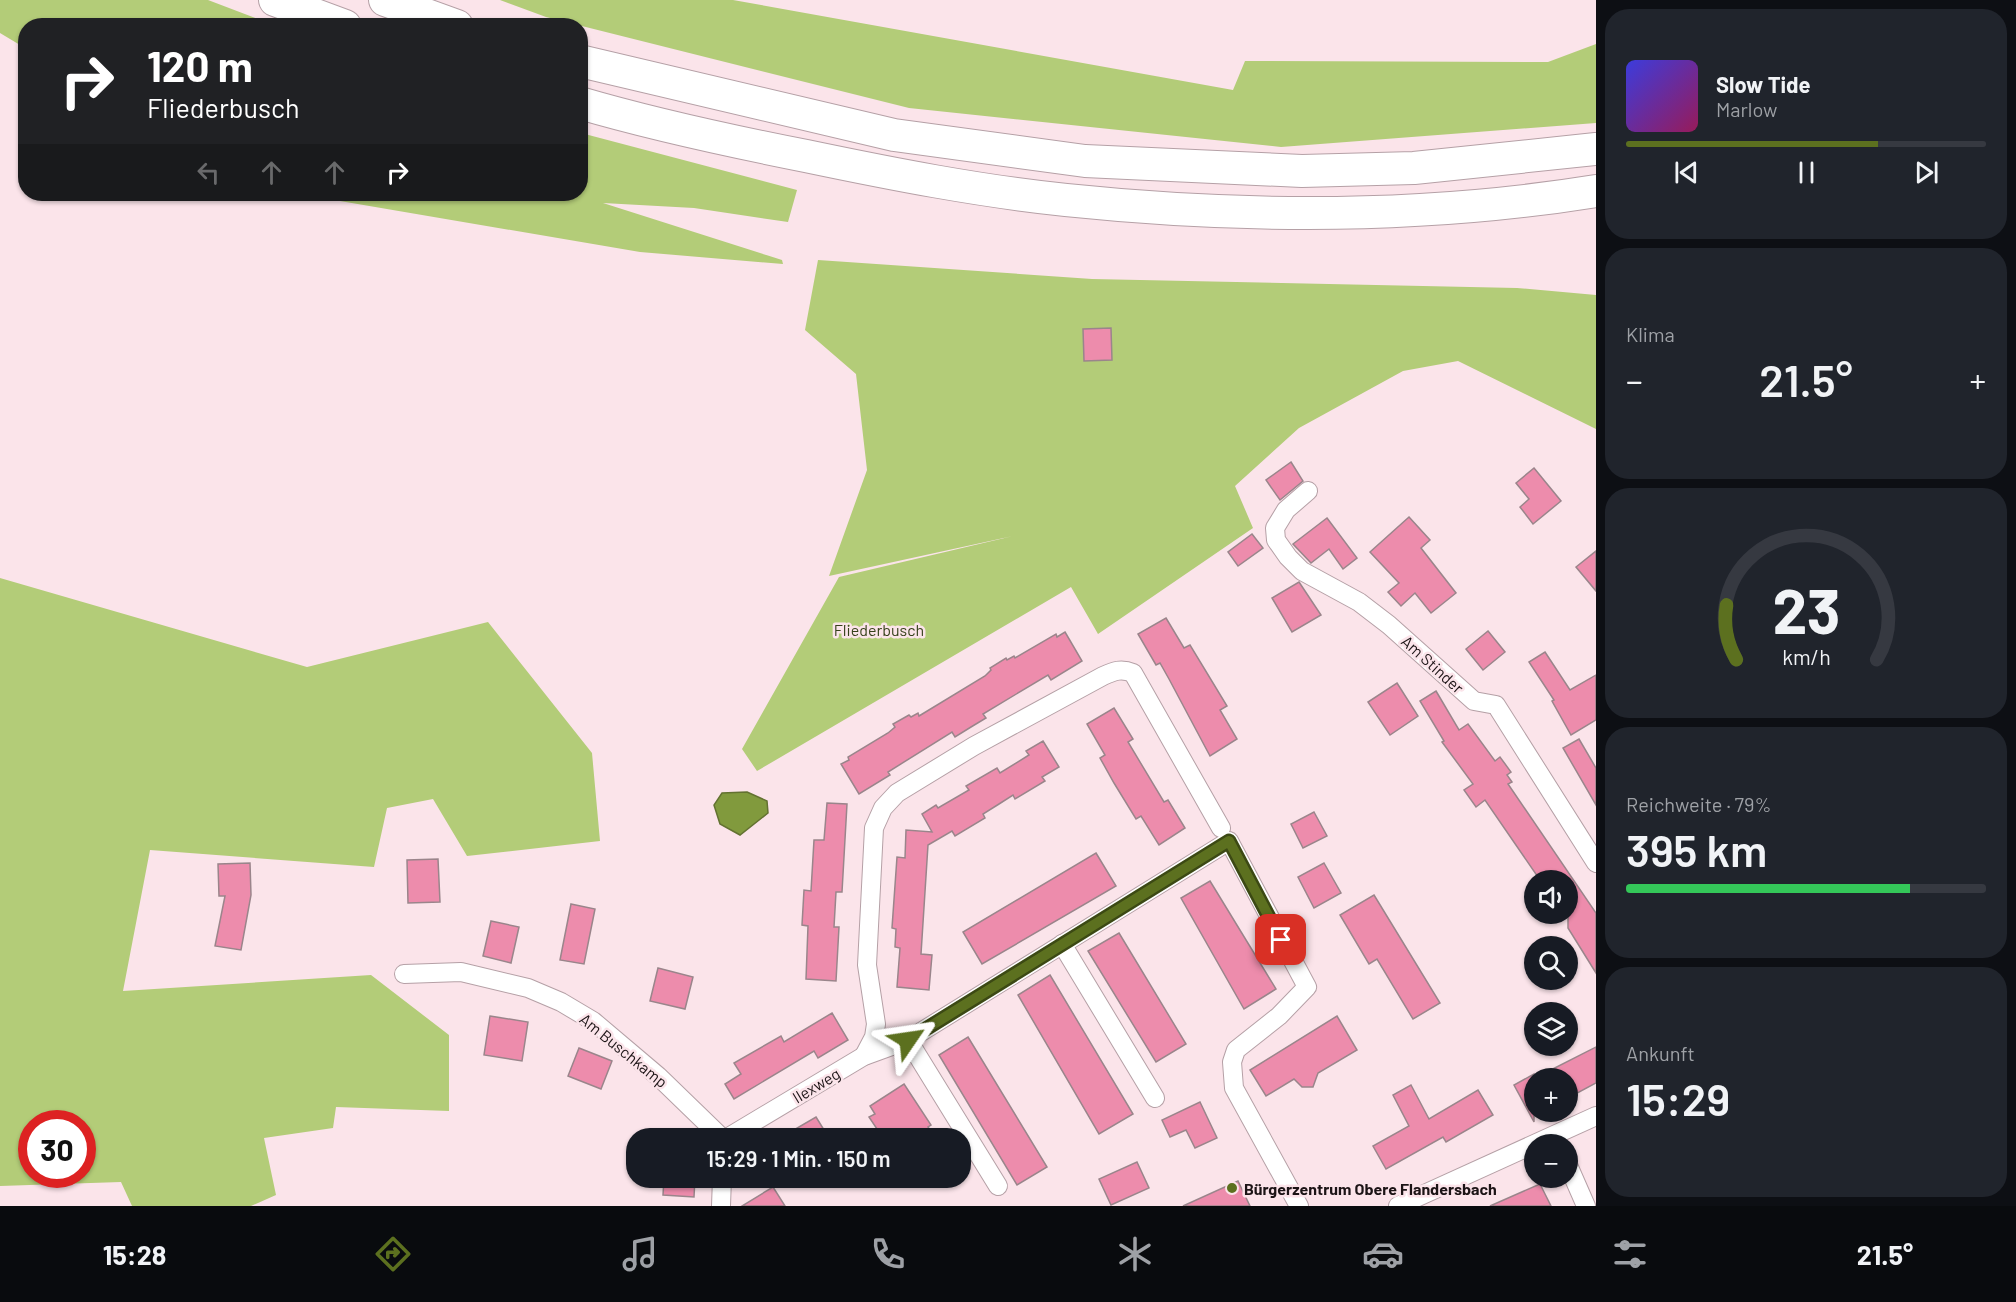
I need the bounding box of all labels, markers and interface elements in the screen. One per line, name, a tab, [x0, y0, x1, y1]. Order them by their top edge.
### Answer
text: 120 m	[147, 40, 253, 90]
icon: right	[48, 42, 126, 120]
text: Slow Tide	[1716, 71, 1811, 97]
text: Fliederbusch	[147, 91, 300, 123]
text: Marlow	[1716, 97, 1777, 121]
icon: left	[192, 156, 225, 189]
icon: ahead	[255, 156, 288, 189]
icon: ahead	[318, 156, 351, 189]
icon: right	[381, 156, 414, 189]
icon: previous	[1670, 156, 1703, 189]
icon: pause	[1790, 156, 1823, 189]
icon: next	[1910, 156, 1943, 189]
text: Klima	[1626, 322, 1675, 346]
text: 21.5°	[1759, 352, 1853, 406]
text: −	[1626, 360, 1643, 400]
text: +	[1969, 360, 1986, 400]
text: 23	[1772, 572, 1840, 646]
park label: Fliederbusch	[834, 620, 924, 639]
street label: Am Stinder	[1398, 631, 1468, 697]
text: km/h	[1782, 644, 1830, 669]
text: Reichweite · 79%	[1626, 792, 1771, 816]
text: 395 km	[1626, 822, 1767, 876]
map controls	[1524, 870, 1578, 1188]
button: sound	[1524, 870, 1578, 924]
pin	[1255, 914, 1306, 965]
icon: arrive	[1264, 923, 1297, 956]
button: search	[1524, 936, 1578, 990]
button: layers	[1524, 1002, 1578, 1056]
position arrow	[876, 1008, 940, 1072]
street label: Am Buschkamp	[576, 1009, 672, 1091]
text: Ankunft	[1626, 1041, 1695, 1065]
street label: Ilexweg	[789, 1063, 843, 1107]
button: +	[1524, 1068, 1578, 1122]
text: 15:29	[1626, 1071, 1730, 1125]
speed limit sign: 30	[18, 1110, 96, 1188]
button: −	[1524, 1134, 1578, 1188]
text: 15:29 · 1 Min. · 150 m	[706, 1145, 891, 1171]
place label: Bürgerzentrum Obere Flandersbach	[1244, 1179, 1497, 1198]
marker: Bürgerzentrum Obere Flandersbach	[1225, 1181, 1239, 1195]
icon: directions	[372, 1233, 414, 1275]
icon: music	[619, 1233, 661, 1275]
icon: phone	[867, 1233, 909, 1275]
icon: climate	[1114, 1233, 1156, 1275]
icon: car	[1362, 1233, 1404, 1275]
icon: filters	[1609, 1233, 1651, 1275]
text: 15:28	[103, 1238, 166, 1270]
text: 21.5°	[1857, 1238, 1913, 1270]

